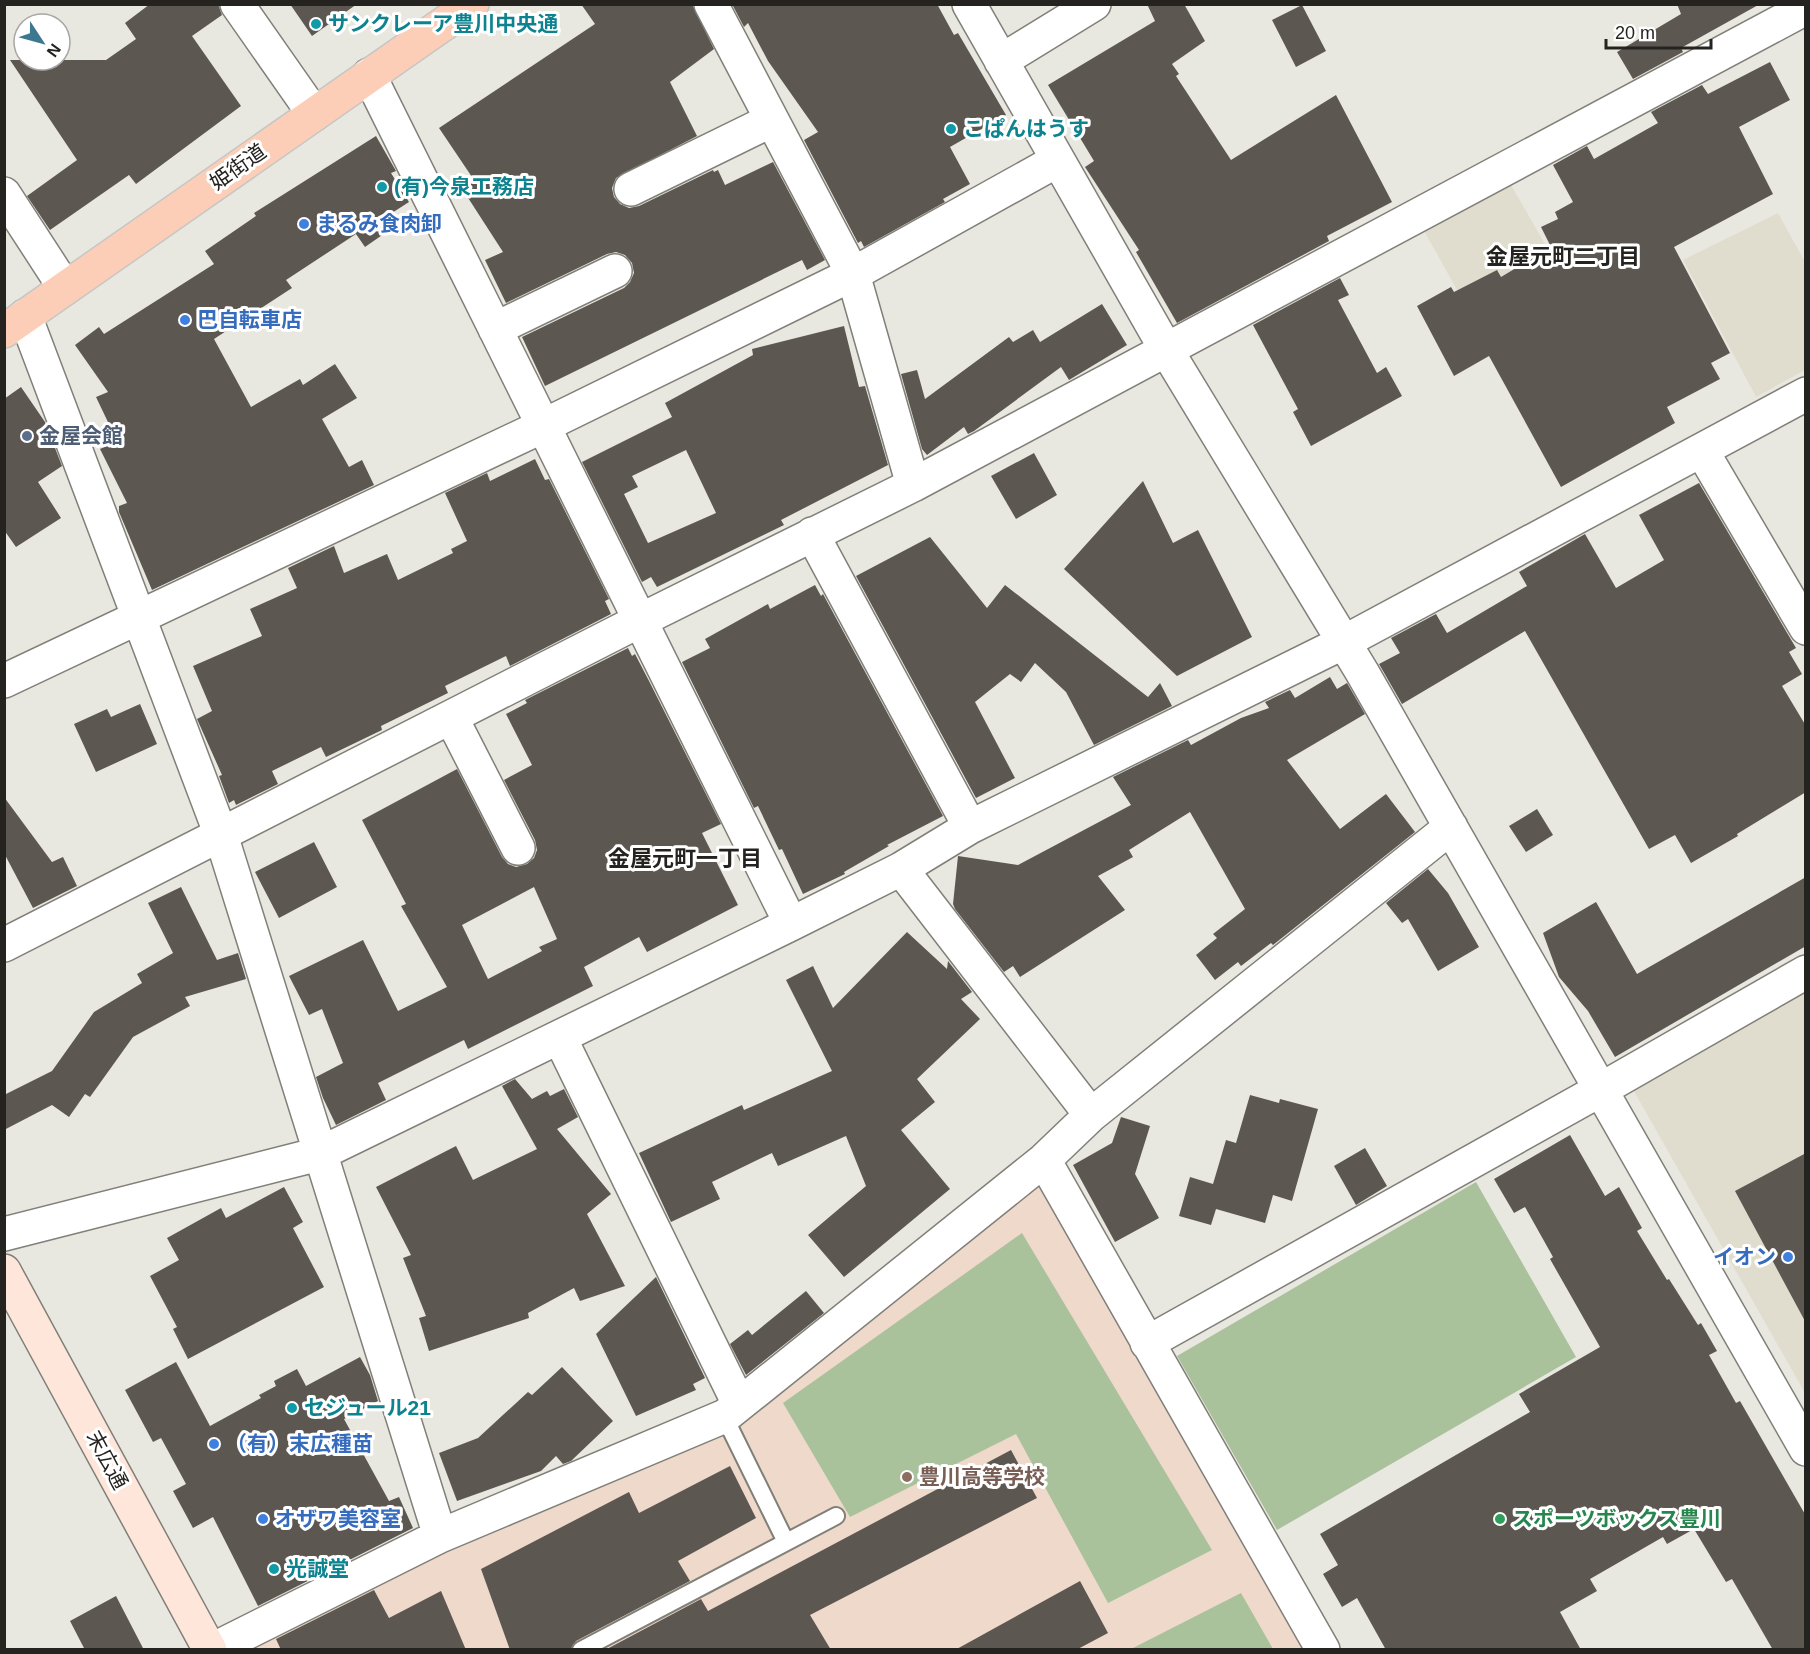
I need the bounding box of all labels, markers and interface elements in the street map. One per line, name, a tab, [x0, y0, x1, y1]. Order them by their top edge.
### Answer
north arrow	[12, 12, 72, 72]
place label: サンクレーア豊川中央通	[328, 12, 558, 35]
scale bar	[1606, 12, 1711, 50]
marker: サンクレーア豊川中央通	[309, 17, 323, 31]
text: 20 m	[1615, 23, 1655, 43]
text: N	[43, 41, 64, 60]
place label: こぱんはうす	[963, 117, 1089, 140]
marker: こぱんはうす	[944, 122, 958, 136]
street label: 姫街道	[205, 139, 270, 194]
place label: (有)今泉工務店	[394, 175, 534, 198]
marker: (有)今泉工務店	[375, 180, 389, 194]
place label: まるみ食肉卸	[316, 212, 442, 235]
marker: まるみ食肉卸	[297, 217, 311, 231]
district label: 金屋元町二丁目	[1486, 244, 1640, 269]
place label: 巴自転車店	[197, 308, 302, 331]
marker: 巴自転車店	[178, 313, 192, 327]
place label: 金屋会館	[39, 424, 123, 447]
marker: 金屋会館	[20, 429, 34, 443]
district label: 金屋元町一丁目	[608, 846, 762, 871]
place label: イオン	[1713, 1245, 1776, 1268]
marker: イオン	[1781, 1250, 1795, 1264]
place label: セジュール21	[304, 1396, 431, 1419]
marker: セジュール21	[285, 1401, 299, 1415]
street label: 末広通	[82, 1427, 132, 1493]
place label: （有）末広種苗	[226, 1432, 373, 1455]
marker: （有）末広種苗	[207, 1437, 221, 1451]
place label: 豊川高等学校	[919, 1465, 1045, 1488]
marker: 豊川高等学校	[900, 1470, 914, 1484]
place label: オザワ美容室	[275, 1507, 401, 1530]
place label: スポーツボックス豊川	[1512, 1507, 1721, 1530]
marker: オザワ美容室	[256, 1512, 270, 1526]
marker: スポーツボックス豊川	[1493, 1512, 1507, 1526]
place label: 光誠堂	[286, 1557, 349, 1580]
marker: 光誠堂	[267, 1562, 281, 1576]

